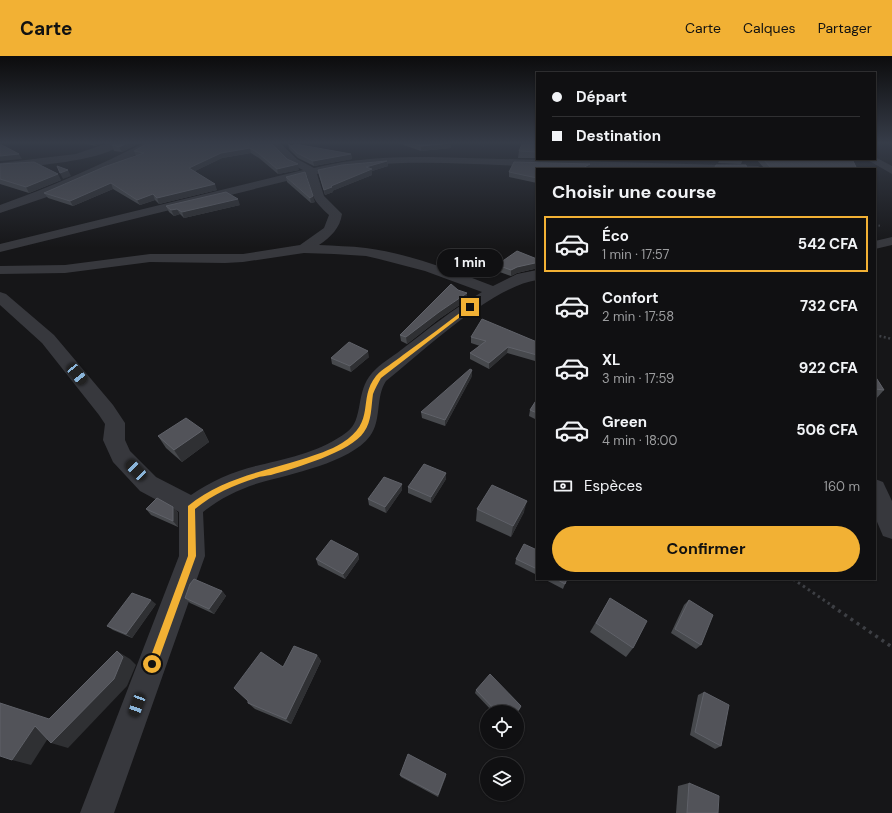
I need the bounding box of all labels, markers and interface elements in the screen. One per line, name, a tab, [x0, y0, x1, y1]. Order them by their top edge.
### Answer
text: Carte	[20, 16, 72, 41]
text: Carte	[685, 19, 721, 37]
text: Calques	[743, 19, 796, 37]
text: Partager	[818, 19, 872, 37]
text: Départ	[576, 87, 627, 107]
text: Destination	[576, 126, 661, 146]
text: Choisir une course	[552, 180, 716, 204]
icon: car	[554, 226, 590, 262]
text: Éco	[602, 226, 629, 246]
text: 542 CFA	[798, 234, 858, 254]
text: 1 min · 17:57	[602, 246, 669, 263]
callout: 1 min	[437, 249, 503, 277]
text: 1 min	[454, 254, 486, 271]
icon: car	[554, 288, 590, 324]
text: Confort	[602, 288, 659, 308]
text: 732 CFA	[800, 296, 858, 316]
route end	[461, 298, 479, 316]
text: 2 min · 17:58	[602, 308, 674, 325]
icon: car	[554, 350, 590, 386]
text: XL	[602, 350, 620, 370]
text: 922 CFA	[799, 358, 858, 378]
car	[65, 361, 89, 387]
text: 3 min · 17:59	[602, 370, 674, 387]
icon: car	[554, 412, 590, 448]
text: Green	[602, 412, 647, 432]
text: 506 CFA	[796, 420, 858, 440]
text: 4 min · 18:00	[602, 432, 677, 449]
car	[123, 457, 149, 483]
icon: cash	[552, 475, 574, 497]
text: Espèces	[584, 476, 643, 496]
text: 160 m	[824, 478, 860, 495]
button: Confirmer	[552, 526, 860, 572]
route start	[143, 655, 161, 673]
car	[127, 692, 147, 718]
map controls	[480, 705, 524, 801]
button: locate	[480, 705, 524, 749]
button: layers	[480, 757, 524, 801]

